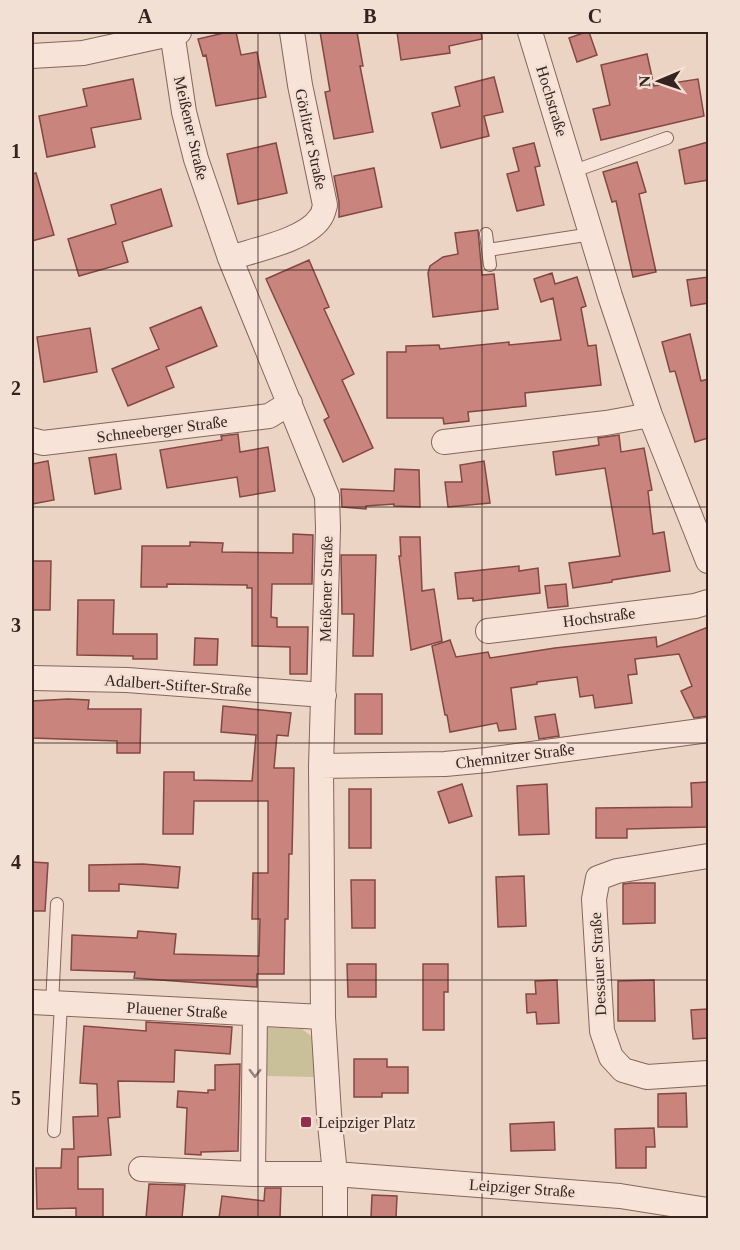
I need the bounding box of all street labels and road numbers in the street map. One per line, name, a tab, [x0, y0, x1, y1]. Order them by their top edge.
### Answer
street label: Hochstraße	[533, 64, 571, 138]
street label: Meißener Straße	[171, 74, 211, 182]
street label: Görlitzer Straße	[292, 87, 330, 191]
street label: Schneeberger Straße	[96, 413, 228, 446]
street label: Meißener Straße	[317, 536, 335, 642]
street label: Hochstraße	[562, 604, 636, 630]
street label: Adalbert-Stifter-Straße	[104, 671, 252, 699]
street label: Chemnitzer Straße	[455, 740, 575, 772]
street label: Dessauer Straße	[587, 912, 609, 1016]
street label: Plauener Straße	[126, 999, 228, 1021]
street label: Leipziger Straße	[468, 1176, 576, 1201]

